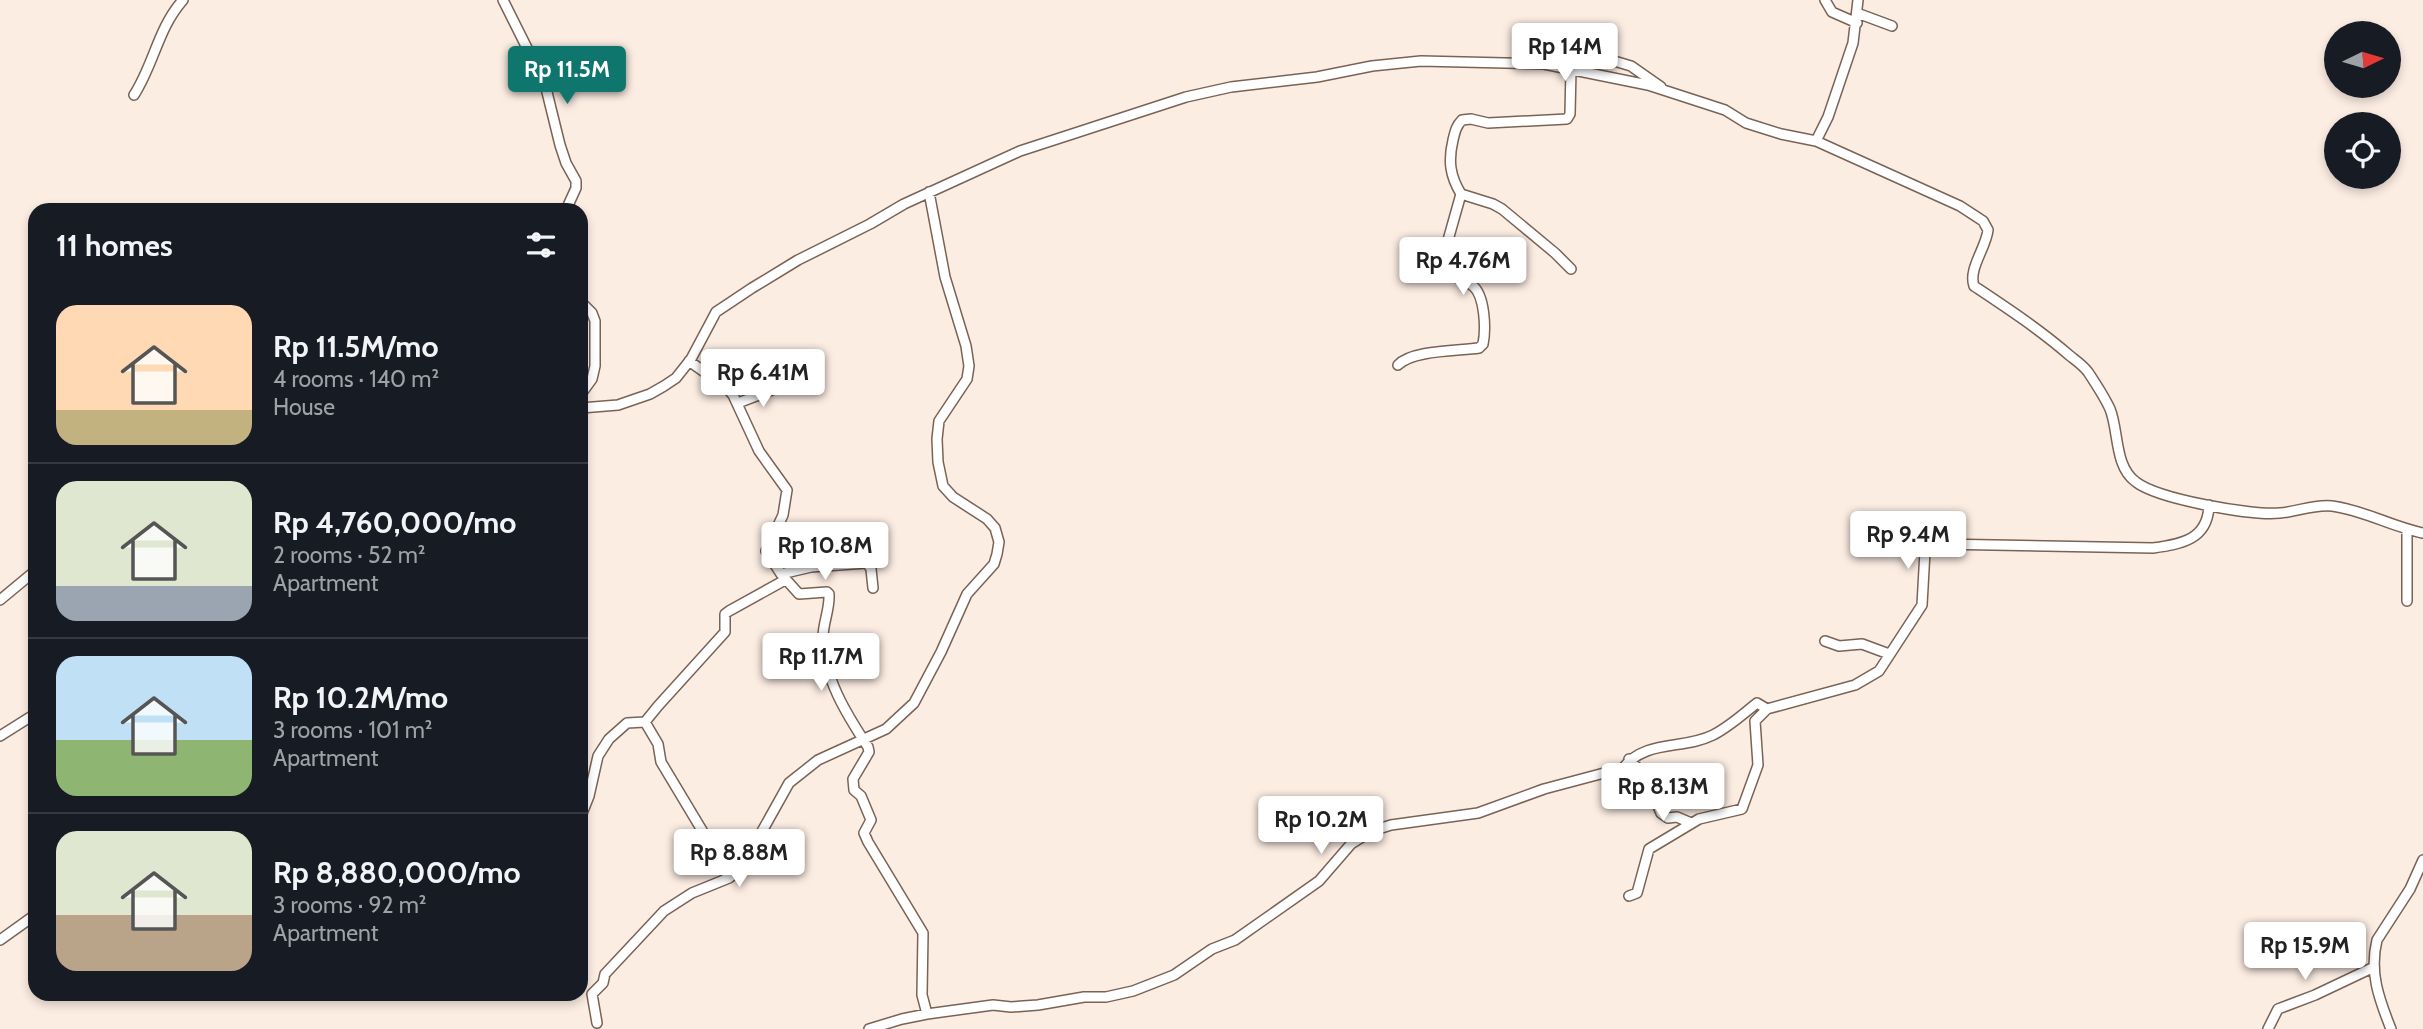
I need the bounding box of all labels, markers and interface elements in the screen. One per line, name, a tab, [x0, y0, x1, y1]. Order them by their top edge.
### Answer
north arrow	[2324, 21, 2401, 98]
map controls	[2324, 21, 2401, 189]
pin: Rp 14M	[1508, 24, 1622, 83]
text: Rp 14M	[1528, 32, 1602, 60]
pin: Rp 11.5M	[495, 46, 639, 106]
text: Rp 11.5M	[524, 55, 610, 83]
button: locate	[2324, 112, 2401, 189]
icon: filters	[522, 226, 560, 264]
text: 11 homes	[56, 227, 173, 264]
pin: Rp 4.76M	[1391, 238, 1535, 297]
text: Rp 4.76M	[1415, 246, 1511, 274]
text: Rp 11.5M/mo	[273, 328, 439, 365]
icon: home	[112, 333, 196, 417]
pin: Rp 6.41M	[691, 350, 835, 409]
text: Rp 6.41M	[717, 358, 809, 386]
text: 4 rooms · 140 m²	[273, 365, 439, 393]
text: House	[273, 393, 335, 421]
text: Rp 4,760,000/mo	[273, 504, 516, 541]
icon: home	[112, 509, 196, 593]
pin: Rp 9.4M	[1843, 512, 1973, 571]
text: Rp 9.4M	[1866, 520, 1950, 548]
pin: Rp 10.8M	[753, 522, 897, 582]
text: Rp 10.8M	[777, 531, 873, 559]
text: 2 rooms · 52 m²	[273, 541, 426, 569]
text: Apartment	[273, 569, 378, 597]
pin: Rp 11.7M	[749, 634, 893, 693]
text: Rp 11.7M	[778, 642, 864, 670]
text: Rp 10.2M/mo	[273, 679, 448, 716]
icon: home	[112, 684, 196, 768]
text: 3 rooms · 101 m²	[273, 716, 432, 744]
text: Apartment	[273, 744, 378, 772]
pin: Rp 8.13M	[1591, 764, 1735, 823]
text: Rp 8.13M	[1617, 772, 1709, 800]
pin: Rp 10.2M	[1249, 796, 1393, 856]
text: Rp 10.2M	[1274, 805, 1368, 833]
pin: Rp 8.88M	[667, 830, 811, 889]
text: Rp 8.88M	[690, 838, 788, 866]
text: Rp 8,880,000/mo	[273, 854, 521, 891]
icon: home	[112, 859, 196, 943]
text: 3 rooms · 92 m²	[273, 891, 427, 919]
text: Apartment	[273, 919, 378, 947]
pin: Rp 15.9M	[2233, 922, 2377, 982]
text: Rp 15.9M	[2260, 931, 2350, 959]

